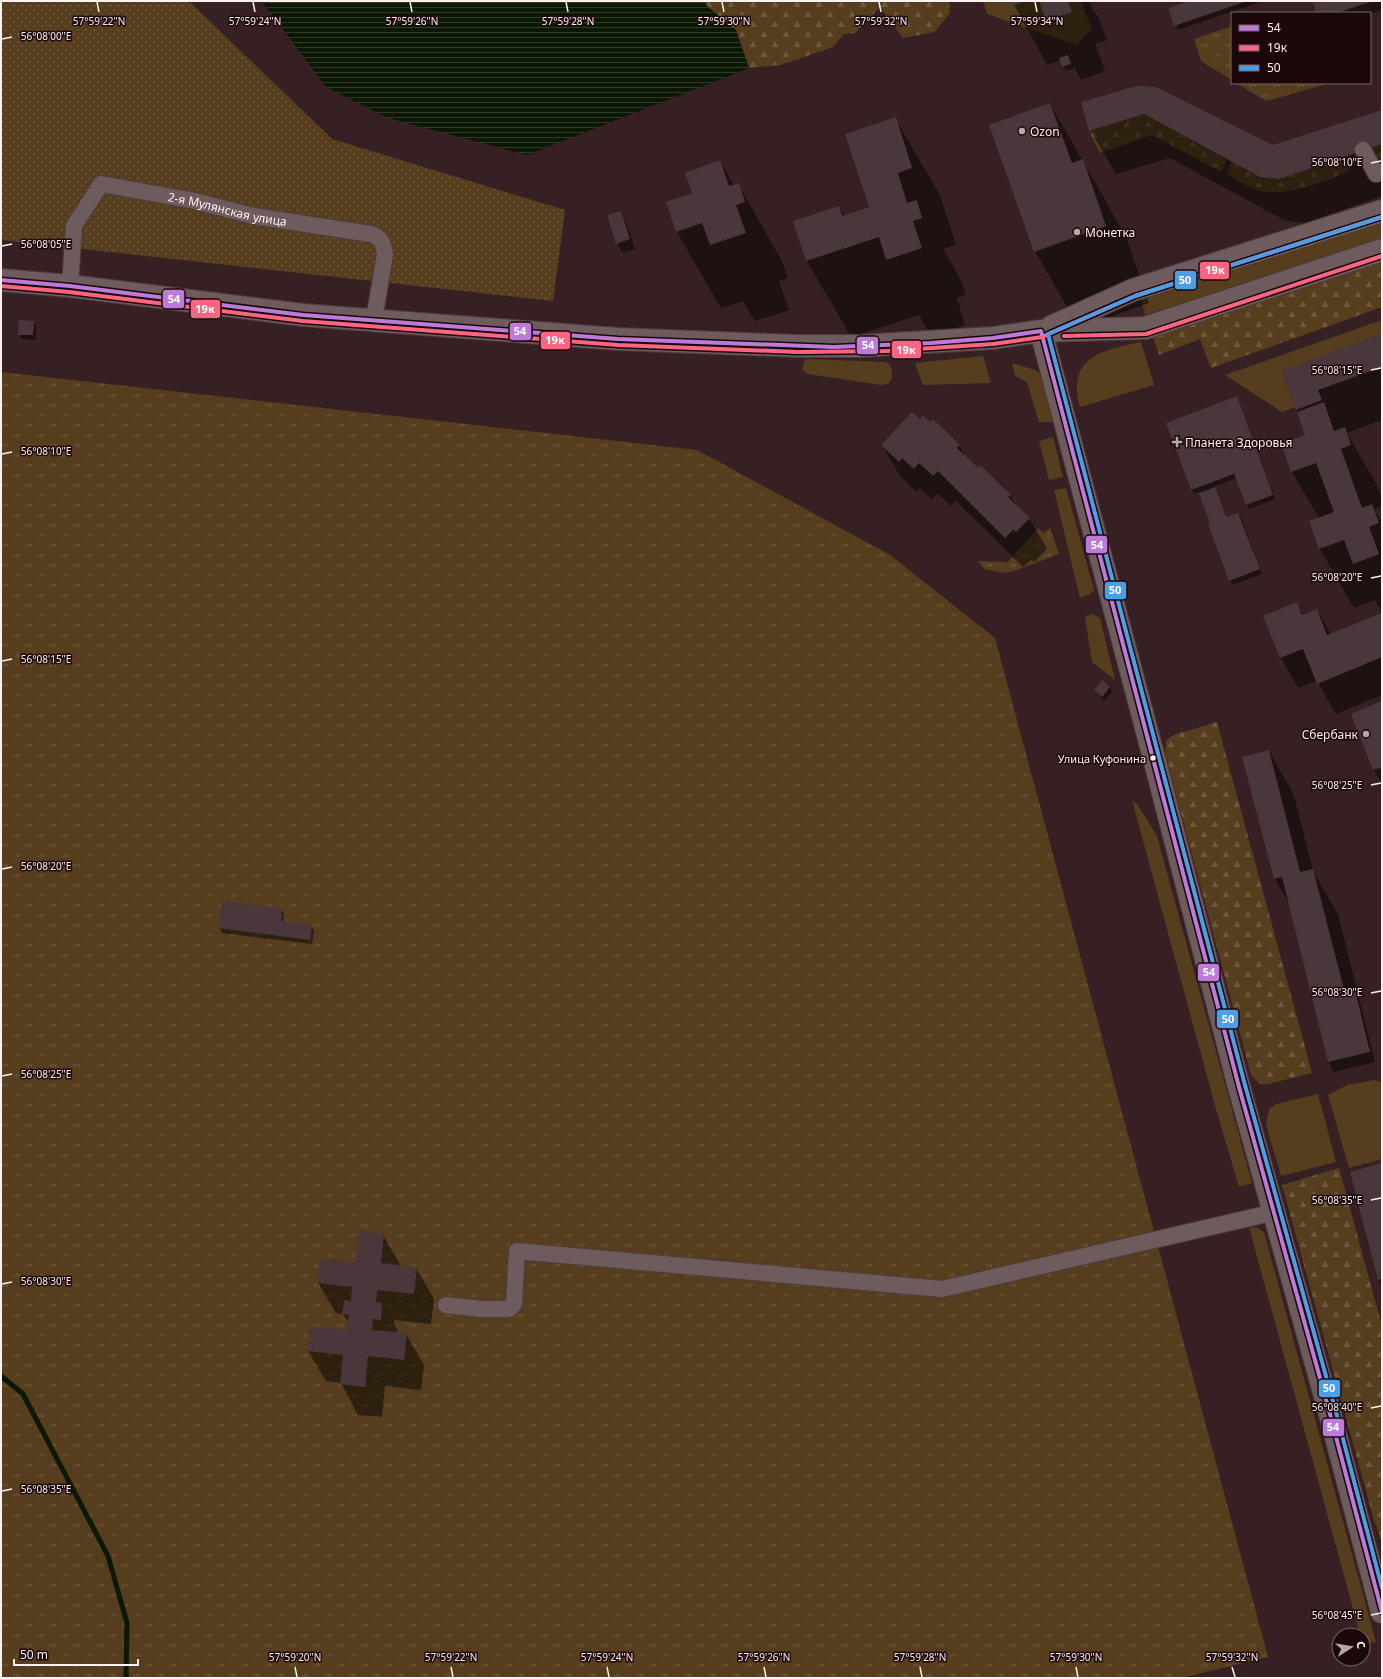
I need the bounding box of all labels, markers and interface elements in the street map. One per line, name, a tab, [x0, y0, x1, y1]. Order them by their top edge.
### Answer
legend	[1231, 12, 1371, 84]
text: 57°59'22"N	[73, 14, 125, 28]
text: 57°59'24"N	[229, 14, 281, 28]
text: 57°59'26"N	[386, 14, 438, 28]
text: 57°59'28"N	[542, 14, 594, 28]
text: 57°59'30"N	[698, 14, 750, 28]
text: 57°59'32"N	[855, 14, 907, 28]
text: 57°59'34"N	[1011, 14, 1063, 28]
text: 54	[1267, 19, 1281, 36]
text: 56°08'00"E	[21, 29, 71, 43]
text: 19к	[1267, 39, 1288, 56]
text: 50	[1267, 59, 1281, 76]
place label: Ozon	[1030, 123, 1060, 140]
marker: Ozon	[1017, 126, 1027, 136]
text: 56°08'10"E	[1312, 155, 1362, 169]
street label: 2-я Мулянская улица	[167, 188, 288, 230]
place label: Монетка	[1085, 224, 1135, 241]
marker: Монетка	[1072, 227, 1082, 237]
text: 56°08'05"E	[21, 237, 71, 251]
line badge: 19к	[1199, 261, 1230, 280]
text: 19к	[1205, 262, 1225, 277]
line badge: 50	[1174, 270, 1197, 290]
text: 50	[1179, 272, 1191, 287]
line badge: 54	[162, 289, 185, 309]
text: 54	[168, 291, 181, 306]
line badge: 19к	[190, 299, 221, 319]
text: 19к	[195, 301, 215, 316]
line badge: 54	[509, 322, 532, 341]
text: 54	[514, 323, 527, 338]
line badge: 19к	[540, 331, 571, 350]
text: 19к	[545, 332, 565, 347]
line badge: 54	[856, 336, 879, 355]
text: 54	[862, 337, 875, 352]
line badge: 19к	[891, 340, 922, 359]
text: 19к	[896, 342, 916, 357]
text: 56°08'15"E	[1312, 363, 1362, 377]
place label: Планета Здоровья	[1185, 434, 1293, 451]
marker: Планета Здоровья	[1172, 437, 1182, 447]
text: 56°08'10"E	[21, 444, 71, 458]
line badge: 54	[1085, 535, 1108, 554]
text: 54	[1091, 537, 1104, 552]
text: 56°08'20"E	[1312, 570, 1362, 584]
line badge: 50	[1104, 581, 1127, 600]
text: 50	[1109, 582, 1121, 597]
text: 56°08'15"E	[21, 652, 71, 666]
place label: Сбербанк	[1302, 726, 1359, 743]
marker: Сбербанк	[1361, 729, 1371, 739]
place label: Улица Куфонина	[1058, 751, 1146, 766]
marker: Улица Куфонина	[1148, 753, 1158, 763]
text: 56°08'25"E	[1312, 778, 1362, 792]
text: 56°08'20"E	[21, 859, 71, 873]
line badge: 54	[1197, 963, 1220, 982]
text: 54	[1203, 964, 1216, 979]
text: 56°08'30"E	[1312, 985, 1362, 999]
line badge: 50	[1216, 1009, 1239, 1029]
text: 50	[1222, 1011, 1234, 1026]
text: 56°08'25"E	[21, 1067, 71, 1081]
text: 56°08'35"E	[1312, 1193, 1362, 1207]
text: 56°08'30"E	[21, 1274, 71, 1288]
line badge: 50	[1318, 1379, 1341, 1398]
text: 50	[1323, 1380, 1335, 1395]
text: 56°08'40"E	[1312, 1400, 1362, 1414]
line badge: 54	[1322, 1418, 1345, 1437]
text: 54	[1327, 1419, 1340, 1434]
text: 56°08'35"E	[21, 1482, 71, 1496]
text: 56°08'45"E	[1312, 1608, 1362, 1622]
north arrow	[1331, 1627, 1371, 1667]
text: С	[1353, 1640, 1369, 1650]
scale bar	[14, 1641, 138, 1667]
text: 50 m	[20, 1646, 48, 1663]
text: 57°59'20"N	[269, 1650, 321, 1664]
text: 57°59'22"N	[425, 1650, 477, 1664]
text: 57°59'24"N	[581, 1650, 633, 1664]
text: 57°59'26"N	[738, 1650, 790, 1664]
text: 57°59'28"N	[894, 1650, 946, 1664]
text: 57°59'30"N	[1050, 1650, 1102, 1664]
text: 57°59'32"N	[1206, 1650, 1258, 1664]

